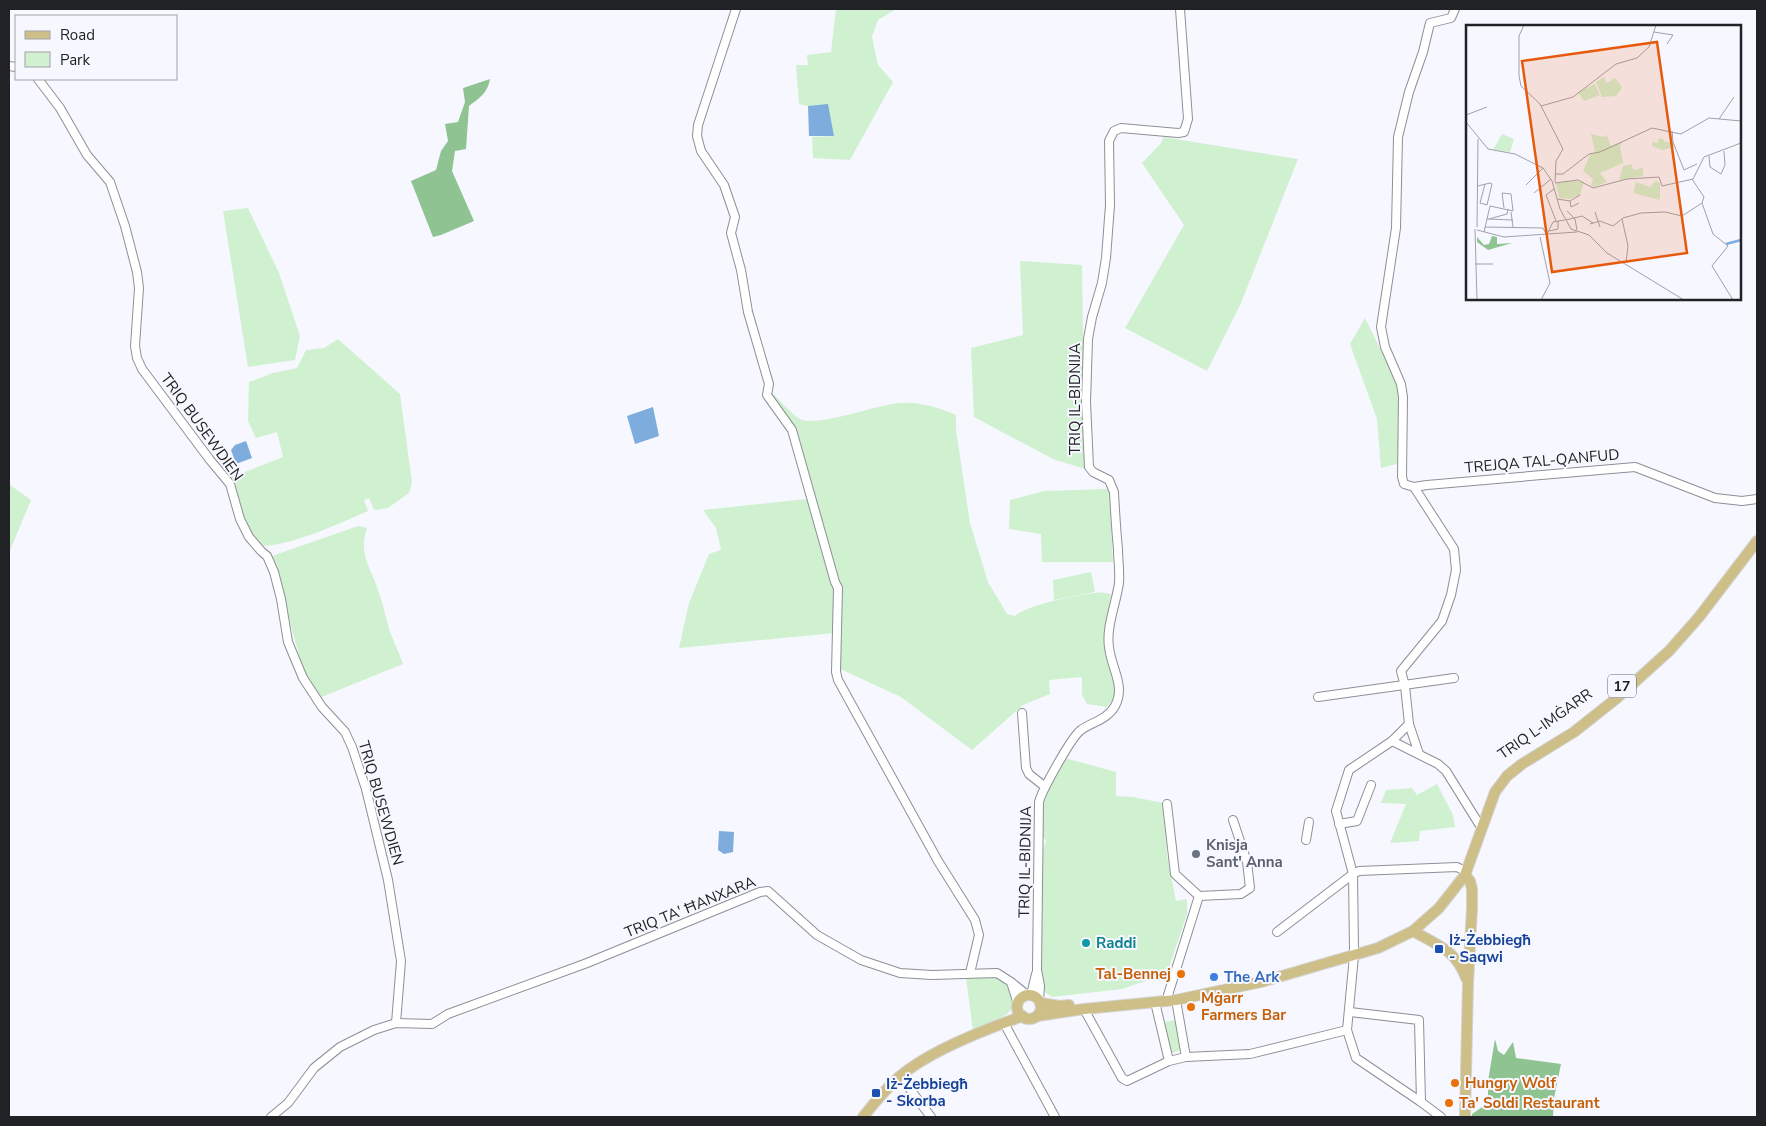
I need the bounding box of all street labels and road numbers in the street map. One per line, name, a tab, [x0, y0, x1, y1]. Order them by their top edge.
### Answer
street label: TRIQ IL-BIDNIJA	[1065, 343, 1085, 455]
street label: TRIQ BUSEWDIEN	[156, 369, 248, 485]
street label: TREJQA TAL-QANFUD	[1464, 444, 1620, 478]
road number: 17	[1608, 674, 1636, 698]
street label: TRIQ L-IMĠARR	[1494, 684, 1596, 764]
street label: TRIQ BUSEWDIEN	[354, 738, 408, 868]
street label: TRIQ IL-BIDNIJA	[1014, 806, 1036, 918]
street label: TRIQ TA' ĦANXARA	[622, 872, 758, 942]

